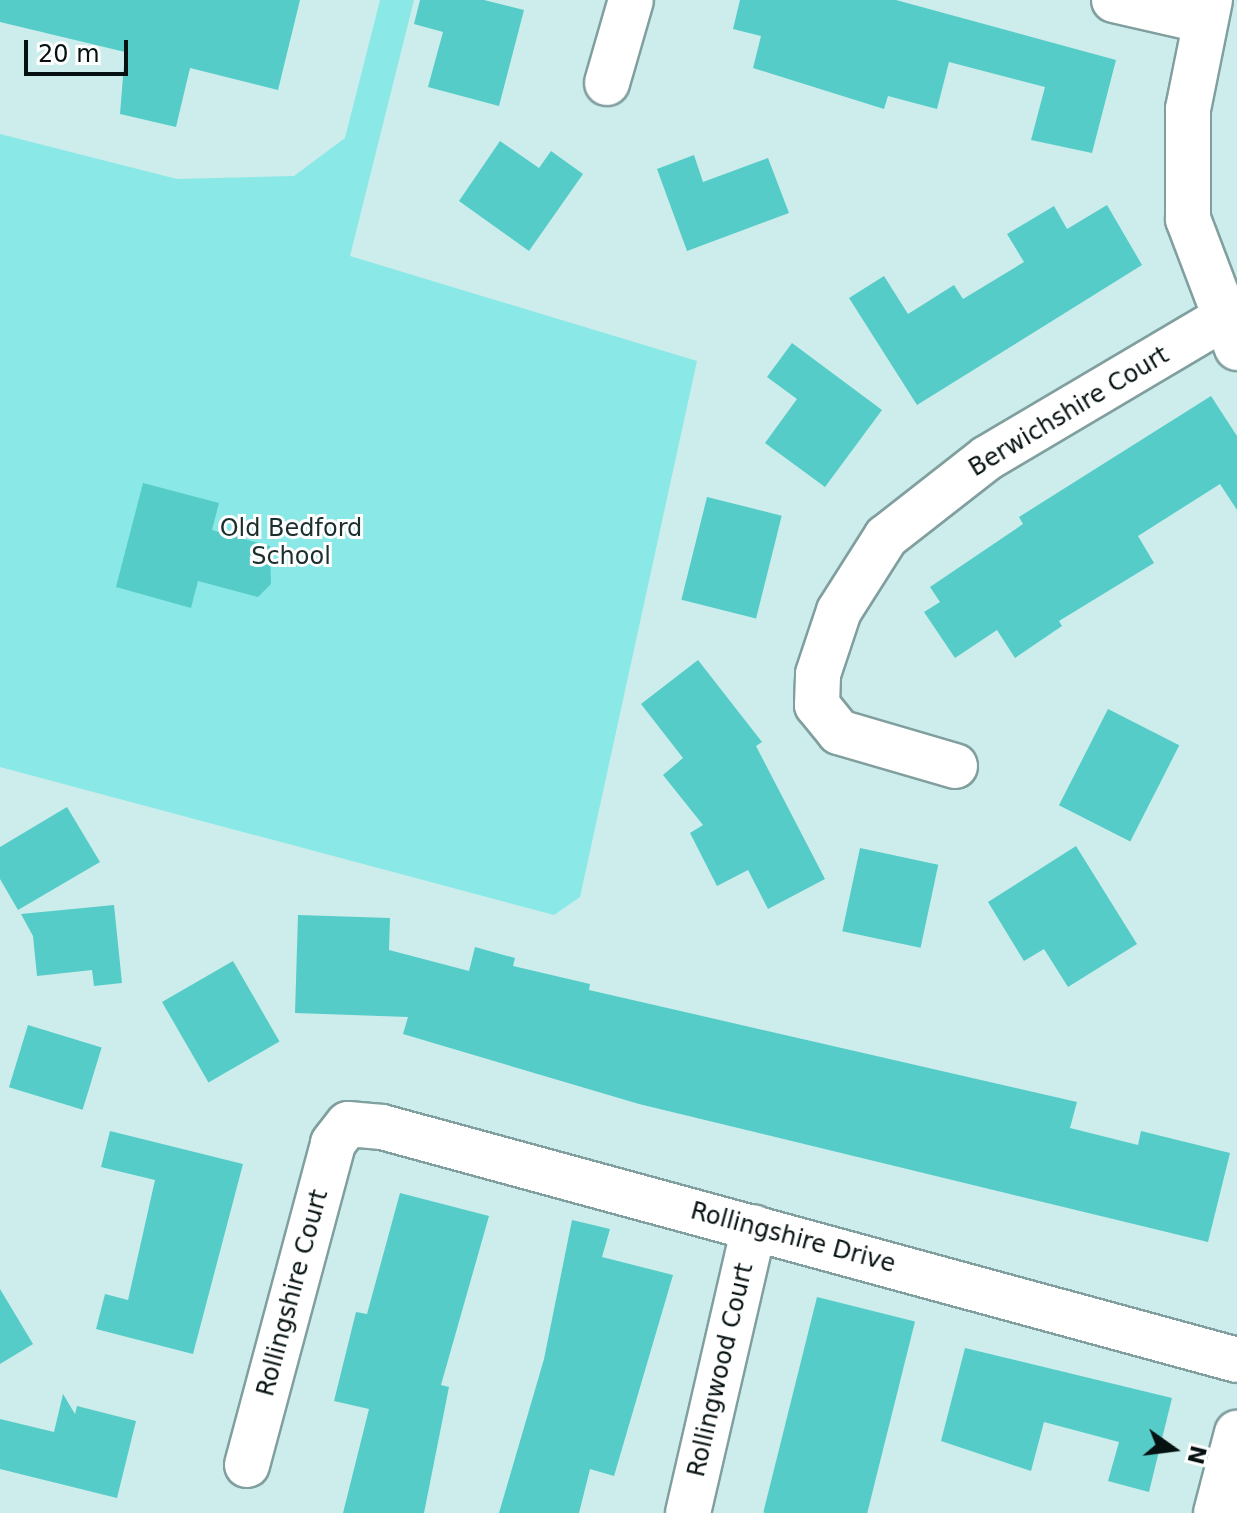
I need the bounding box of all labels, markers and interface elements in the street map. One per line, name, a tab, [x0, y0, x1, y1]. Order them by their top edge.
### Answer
scale bar	[28, 24, 132, 74]
text: 20 m	[38, 40, 100, 68]
street label: Berwichshire Court	[964, 341, 1174, 483]
park label: Old Bedford School	[220, 515, 362, 571]
street label: Rollingshire Court	[252, 1187, 334, 1399]
street label: Rollingshire Drive	[687, 1197, 899, 1279]
street label: Rollingwood Court	[682, 1260, 760, 1480]
north arrow	[1133, 1409, 1213, 1489]
text: N	[1182, 1443, 1211, 1467]

